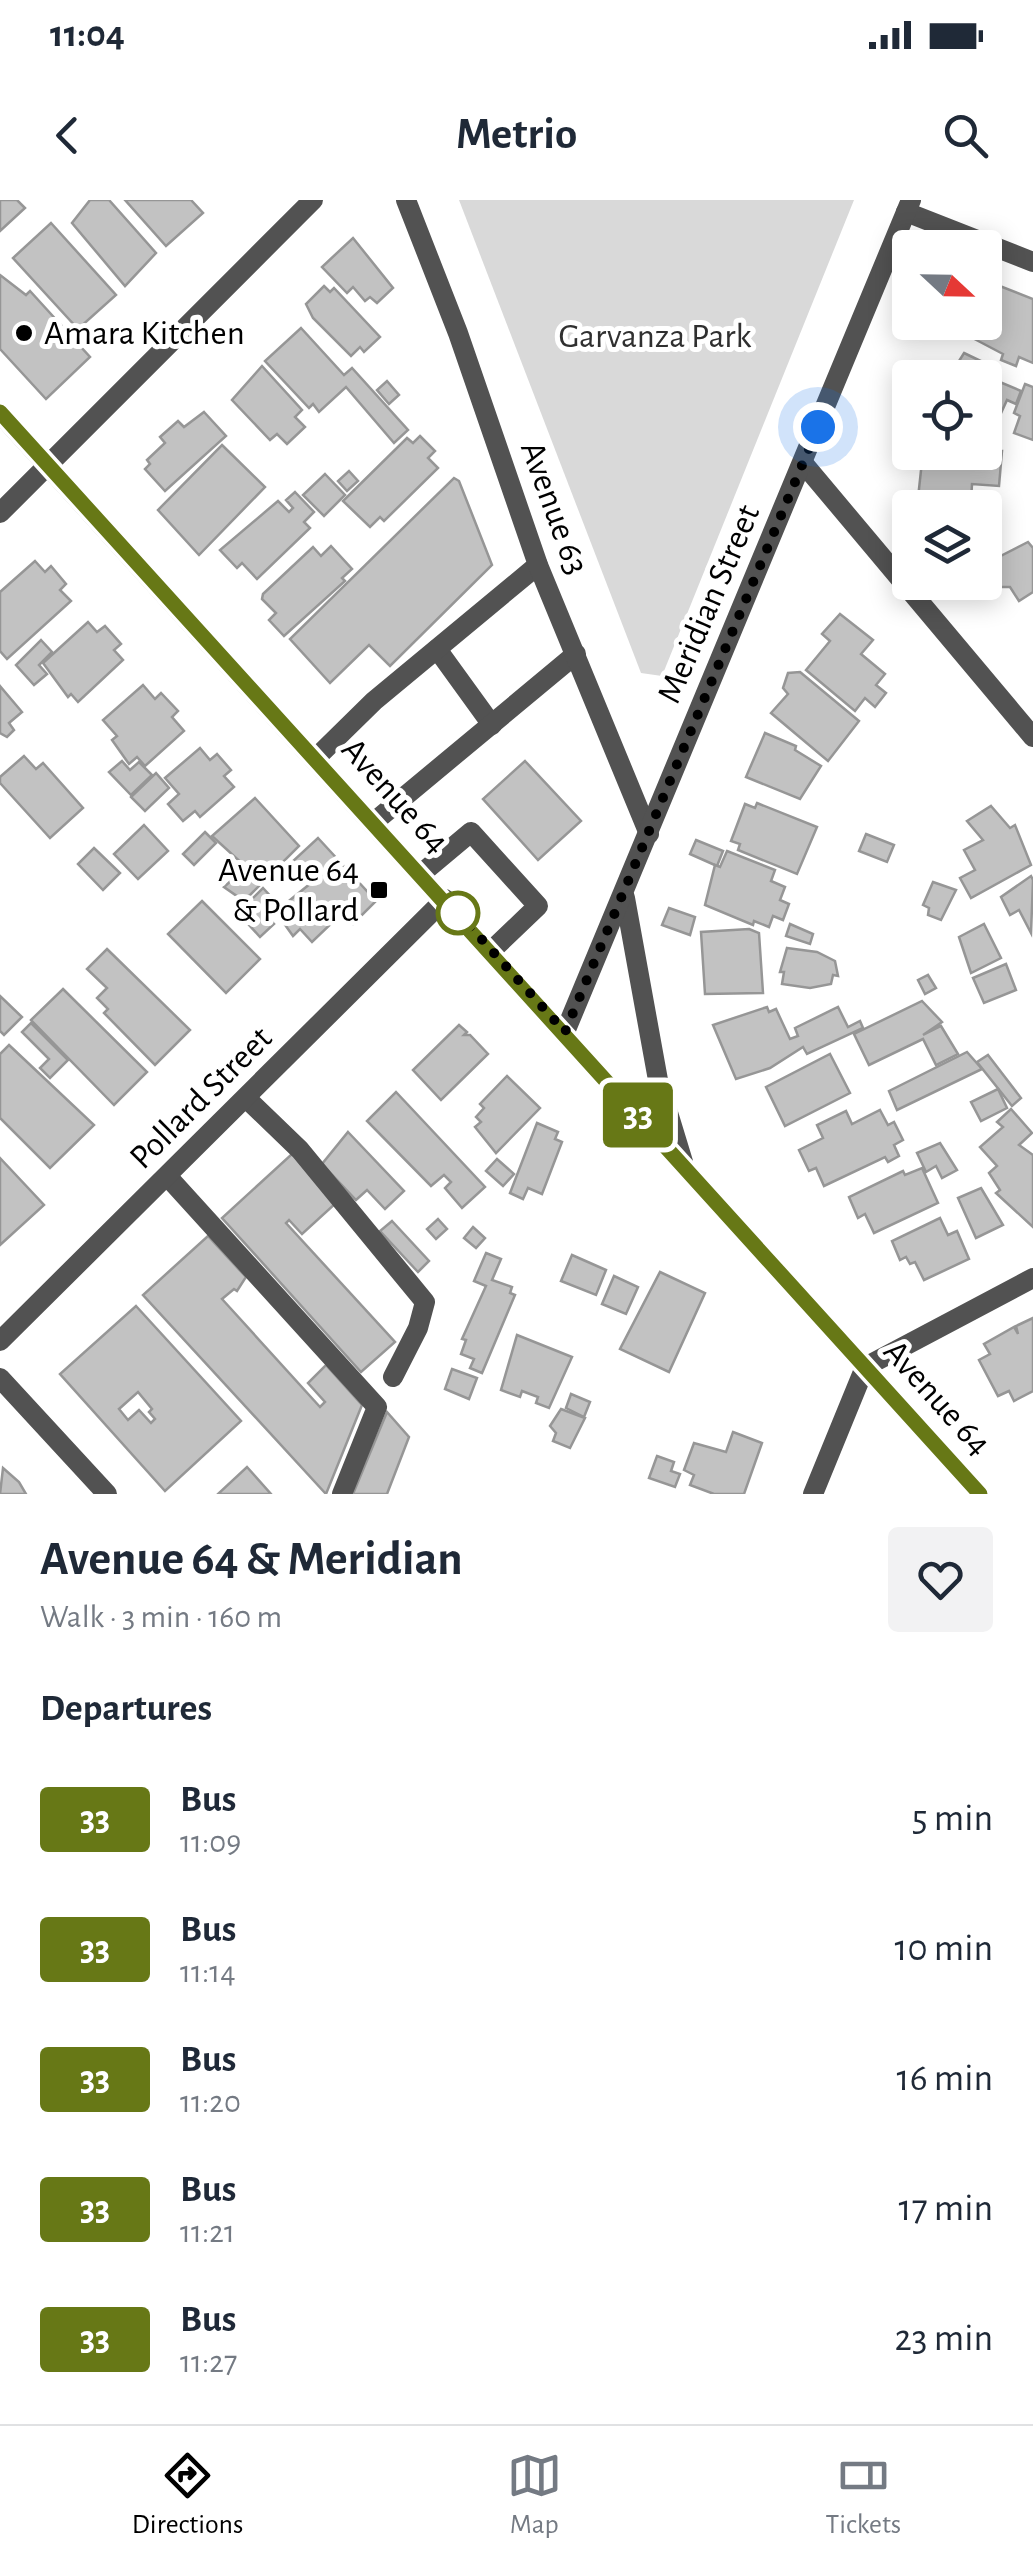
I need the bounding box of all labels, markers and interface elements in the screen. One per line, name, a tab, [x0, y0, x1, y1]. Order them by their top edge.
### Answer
text: 11:04	[50, 16, 125, 54]
icon: back	[40, 108, 95, 163]
icon: search	[938, 108, 993, 163]
text: Metrio	[456, 112, 577, 157]
north arrow	[892, 230, 1002, 340]
map controls	[892, 230, 1002, 600]
place label: Amara Kitchen	[44, 316, 245, 351]
park label: Garvanza Park	[558, 319, 752, 354]
marker: Amara Kitchen	[13, 322, 35, 344]
button: locate	[892, 360, 1002, 470]
your location	[793, 402, 843, 452]
street label: Avenue 63	[514, 437, 594, 579]
button: layers	[892, 490, 1002, 600]
street label: Meridian Street	[652, 500, 766, 708]
street label: Avenue 64	[335, 732, 455, 860]
place label: Avenue 64 & Pollard	[218, 853, 359, 928]
marker: Avenue 64 & Pollard	[368, 879, 390, 901]
unlabelled marker	[437, 892, 479, 934]
street label: Pollard Street	[123, 1020, 279, 1176]
line badge: 33	[593, 1082, 683, 1148]
text: 33	[623, 1098, 653, 1133]
street label: Avenue 64	[877, 1334, 997, 1462]
button: heart	[888, 1527, 993, 1632]
text: Avenue 64 & Meridian	[40, 1536, 463, 1584]
text: Walk · 3 min · 160 m	[40, 1601, 282, 1633]
text: Departures	[40, 1690, 212, 1728]
text: Bus	[180, 1781, 236, 1819]
text: 5 min	[912, 1800, 993, 1838]
text: 33	[80, 1802, 110, 1837]
text: 11:09	[180, 1826, 241, 1858]
text: Bus	[180, 1911, 236, 1949]
text: 10 min	[894, 1930, 993, 1968]
text: 33	[80, 1932, 110, 1967]
text: 11:14	[180, 1956, 236, 1988]
text: Bus	[180, 2041, 236, 2079]
text: 16 min	[897, 2060, 993, 2098]
text: 33	[80, 2062, 110, 2097]
text: 11:20	[180, 2086, 241, 2118]
text: Bus	[180, 2171, 236, 2209]
text: 17 min	[899, 2190, 993, 2228]
text: 33	[80, 2192, 110, 2227]
text: 11:21	[180, 2216, 235, 2248]
text: Bus	[180, 2301, 236, 2339]
text: 23 min	[895, 2320, 993, 2358]
text: 33	[80, 2322, 110, 2357]
text: 11:27	[180, 2346, 237, 2378]
tab: Directions	[132, 2448, 243, 2542]
tab: Map	[507, 2448, 562, 2542]
tab: Tickets	[825, 2448, 901, 2542]

